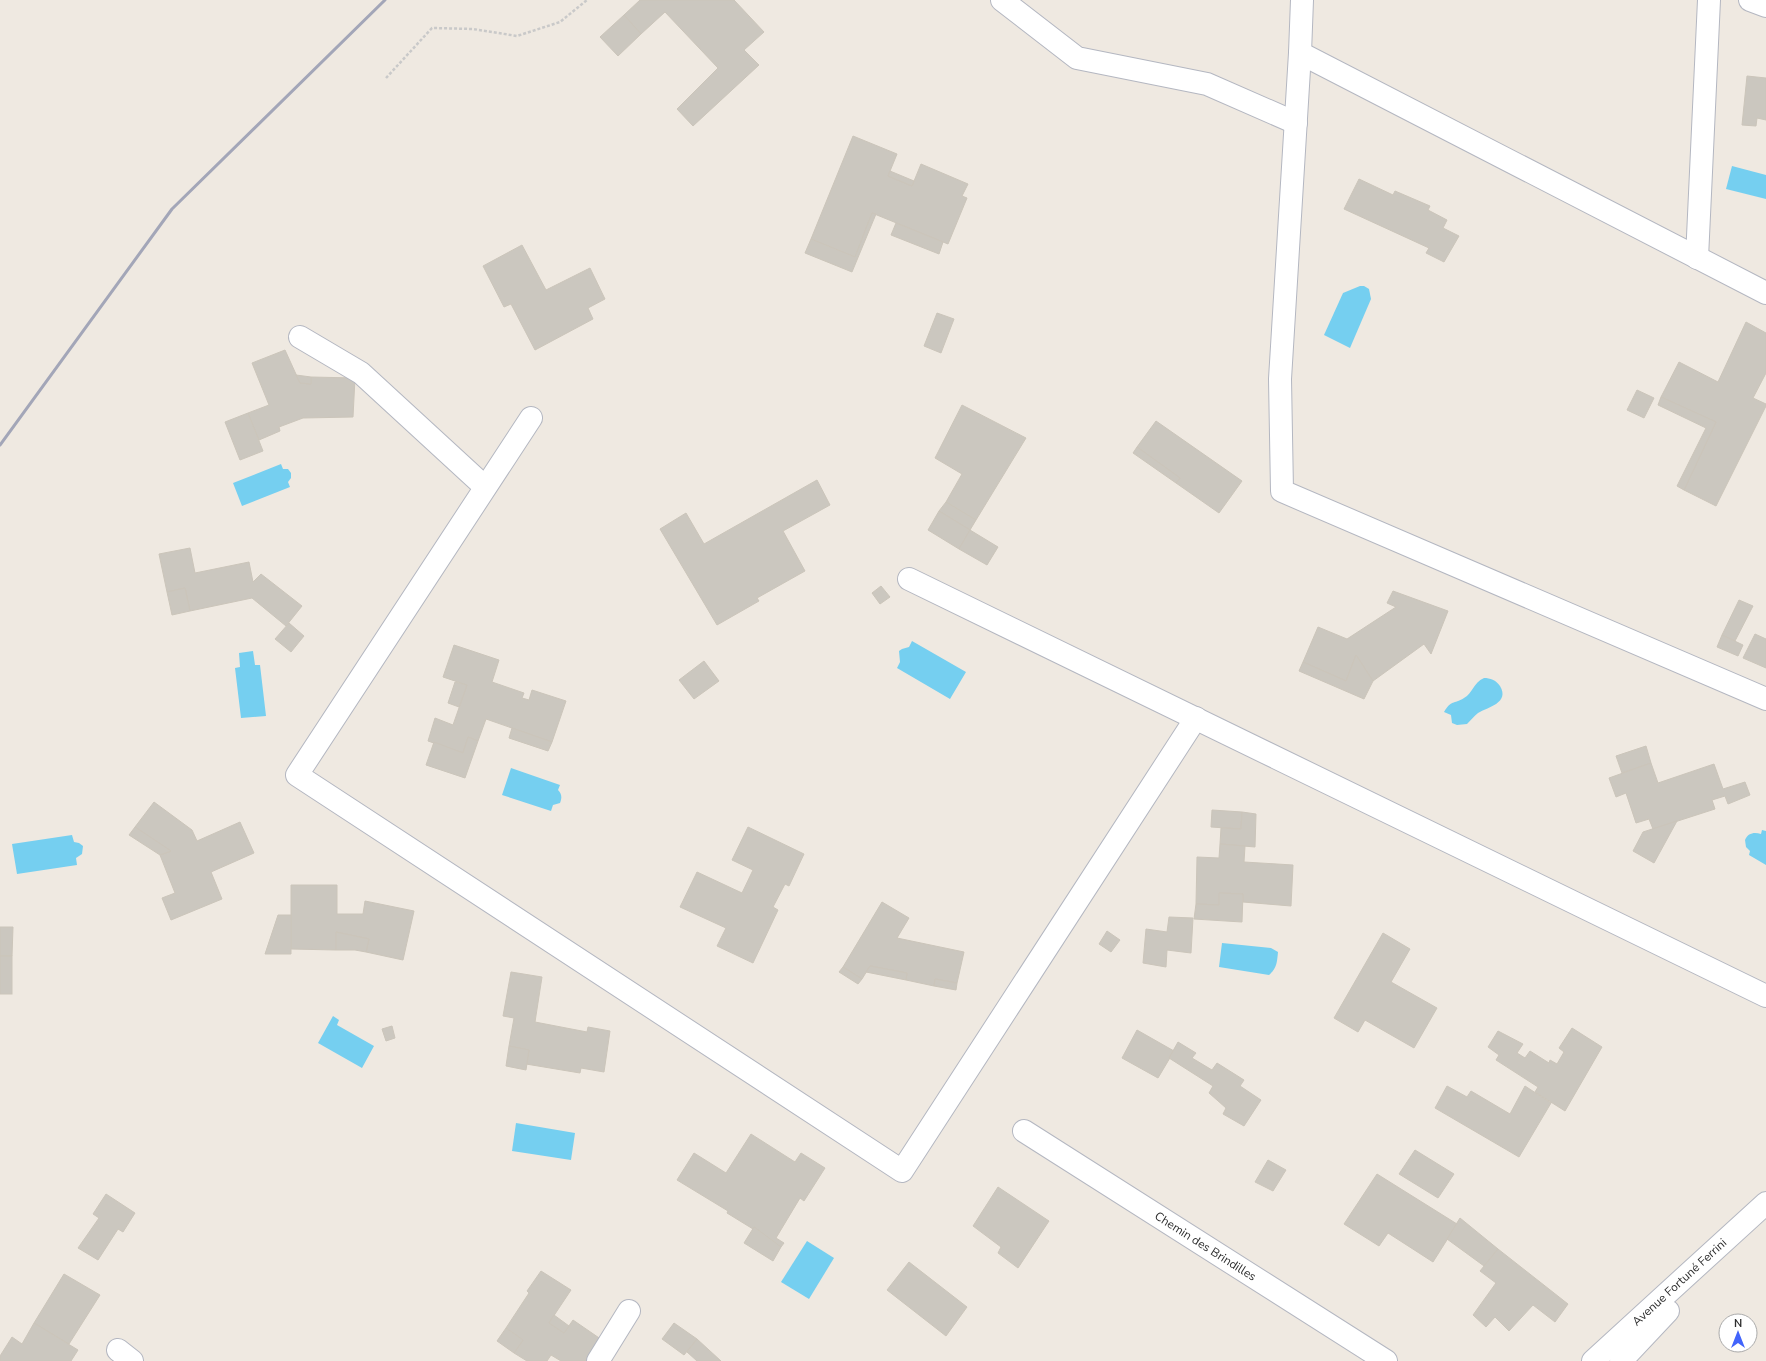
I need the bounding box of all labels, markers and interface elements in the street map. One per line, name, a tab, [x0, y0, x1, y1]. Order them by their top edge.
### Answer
street label: Chemin des Brindilles	[1152, 1208, 1260, 1285]
street label: Avenue Fortuné Ferrini	[1629, 1235, 1730, 1329]
north arrow	[1718, 1313, 1758, 1353]
text: N	[1734, 1316, 1742, 1331]

